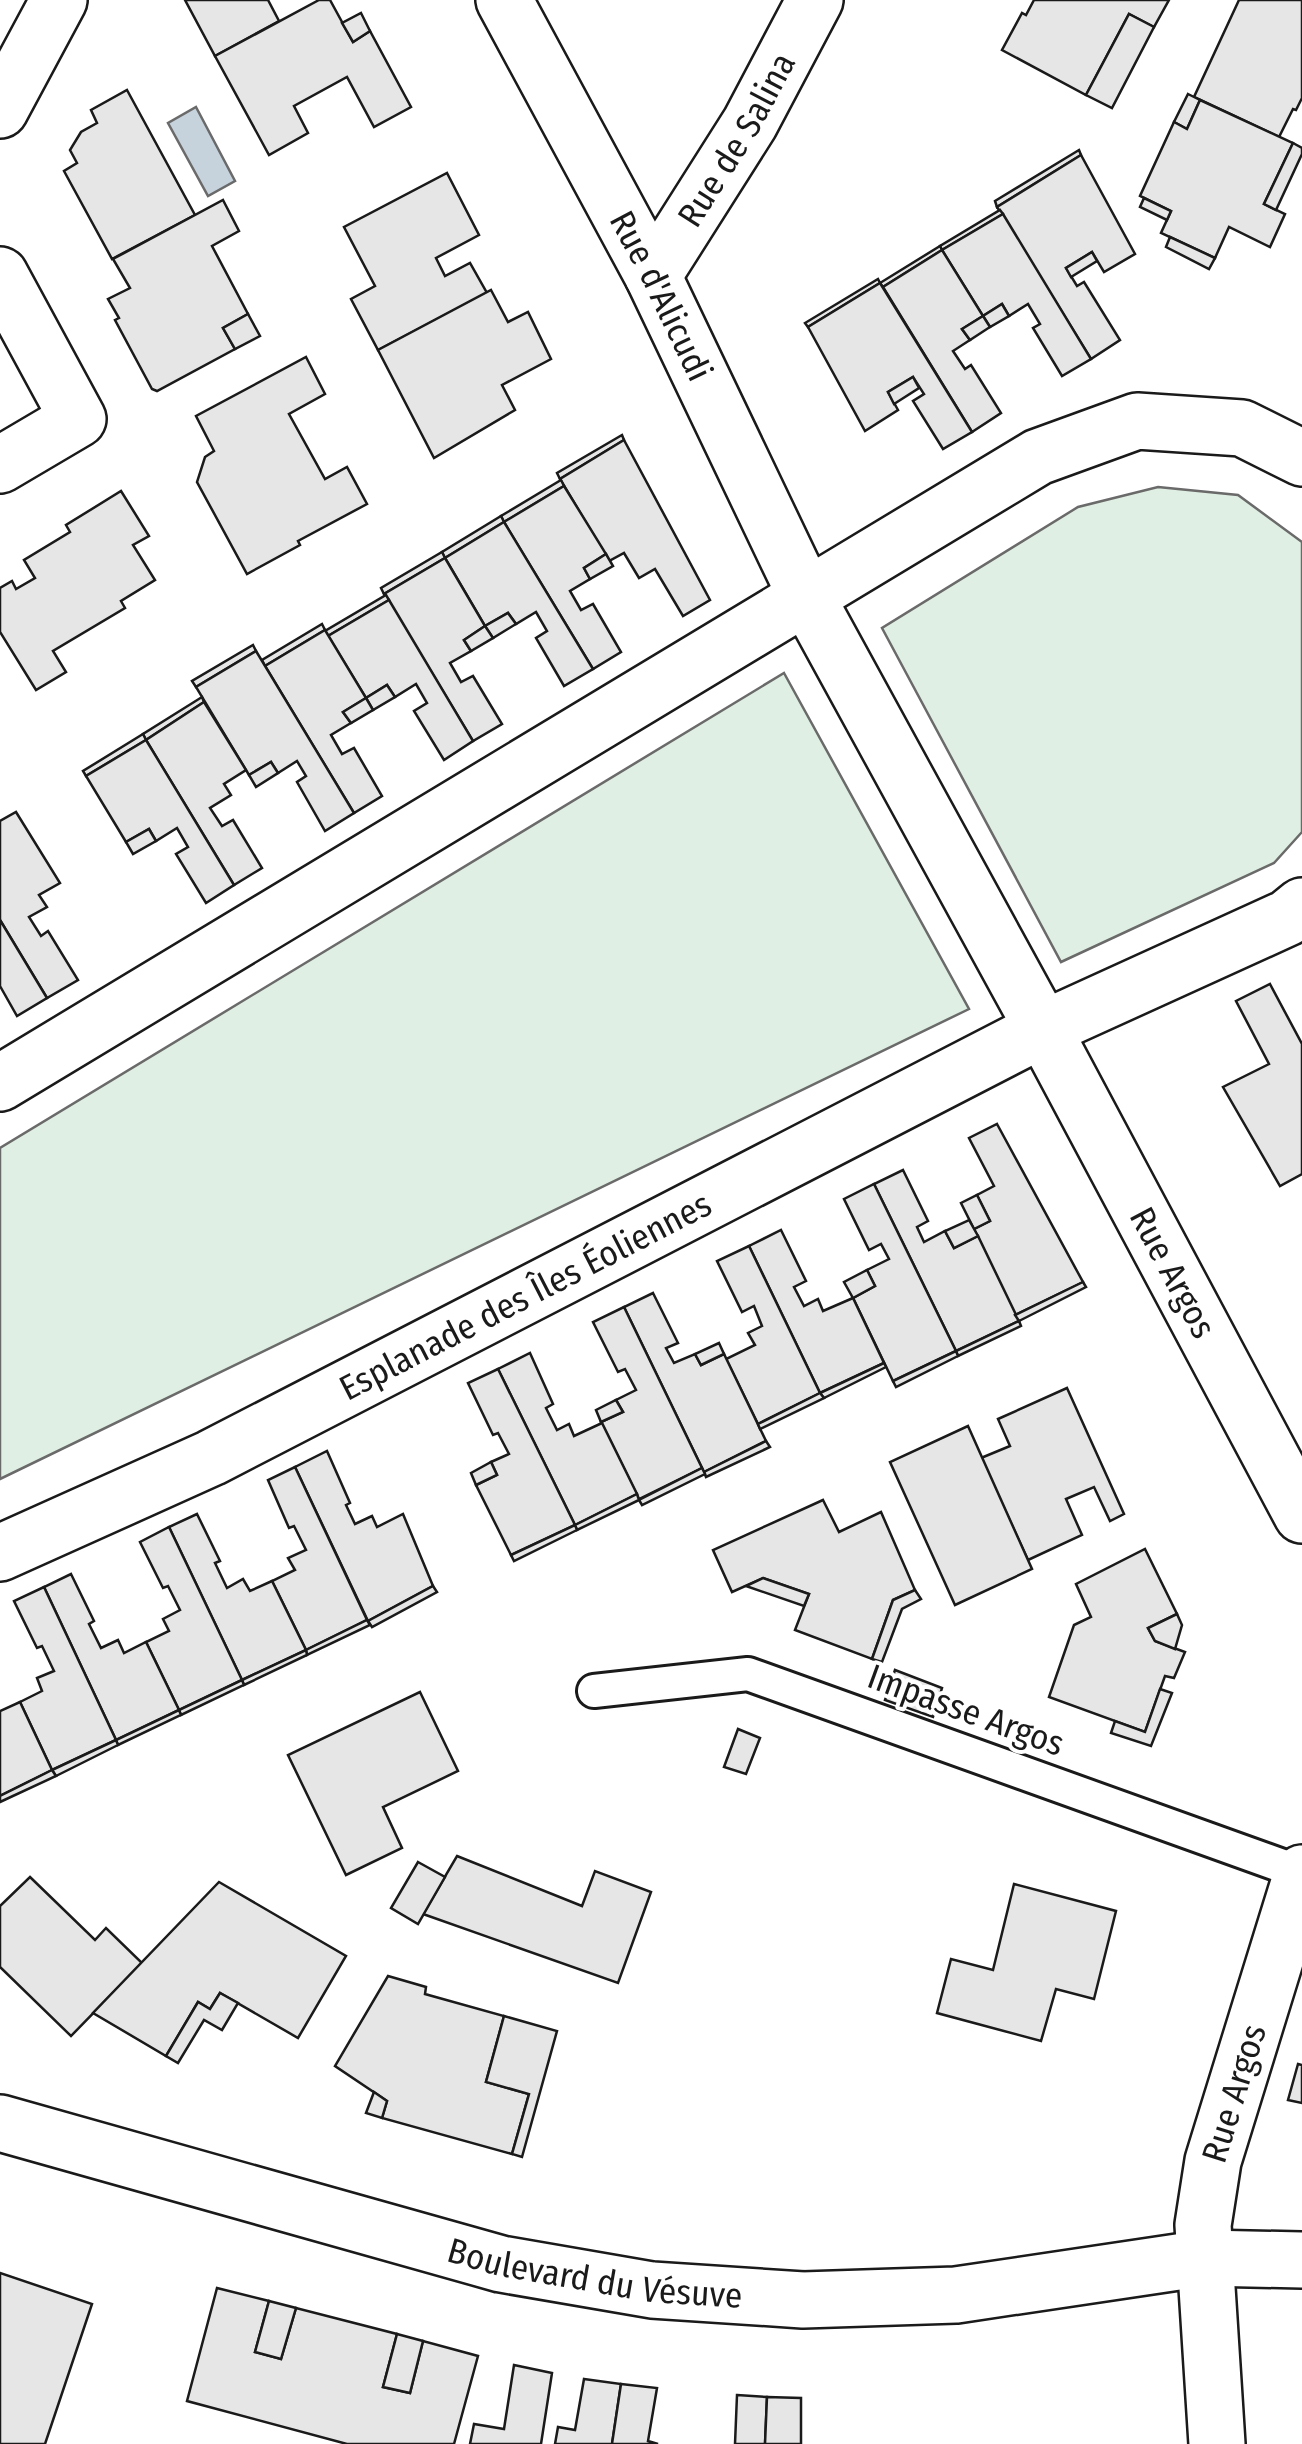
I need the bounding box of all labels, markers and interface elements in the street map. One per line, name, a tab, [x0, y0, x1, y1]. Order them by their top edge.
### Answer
street label: Rue de Salina	[669, 46, 804, 234]
street label: Rue d'Alicudi	[601, 203, 721, 388]
street label: Esplanade des Îles Éoliennes	[332, 1183, 718, 1409]
street label: Rue Argos	[1121, 1200, 1225, 1345]
street label: Impasse Argos	[862, 1655, 1070, 1765]
street label: Rue Argos	[1193, 2019, 1275, 2168]
street label: Boulevard du Vésuve	[443, 2229, 744, 2317]

